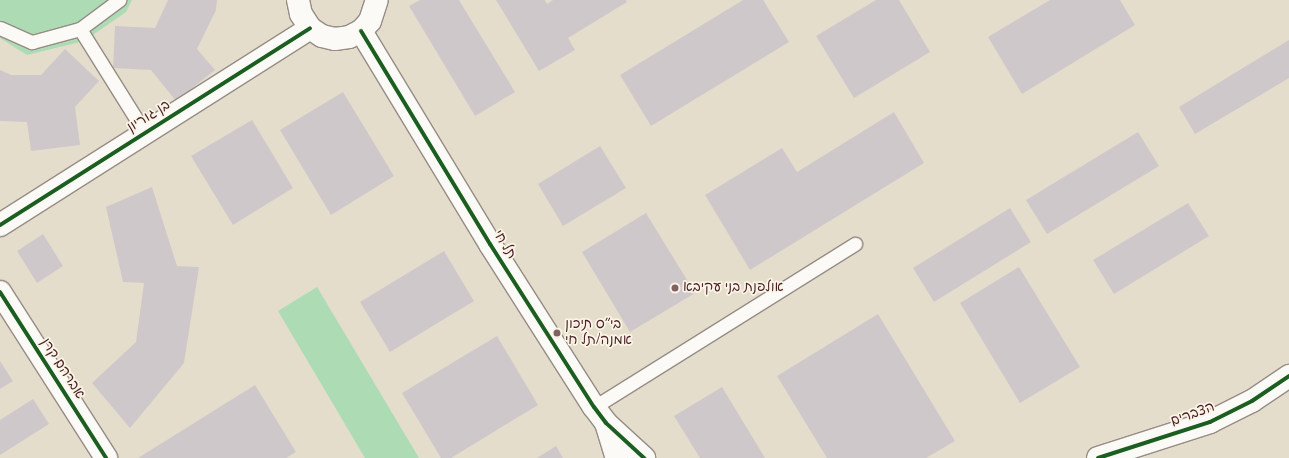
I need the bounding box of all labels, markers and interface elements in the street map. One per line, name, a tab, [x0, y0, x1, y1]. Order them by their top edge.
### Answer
street label: בן גוריון	[124, 97, 174, 137]
street label: תל חי	[489, 227, 519, 263]
place label: אולפנת בני עקיבא	[683, 280, 784, 296]
marker: אולפנת בני עקיבא	[670, 283, 680, 293]
place label: בי״ס תיכון אמנה/תל חי	[565, 317, 632, 350]
marker: בי״ס תיכון אמנה/תל חי	[552, 328, 562, 338]
street label: אברהם קרן	[36, 336, 88, 402]
street label: הצברים	[1169, 399, 1217, 431]

